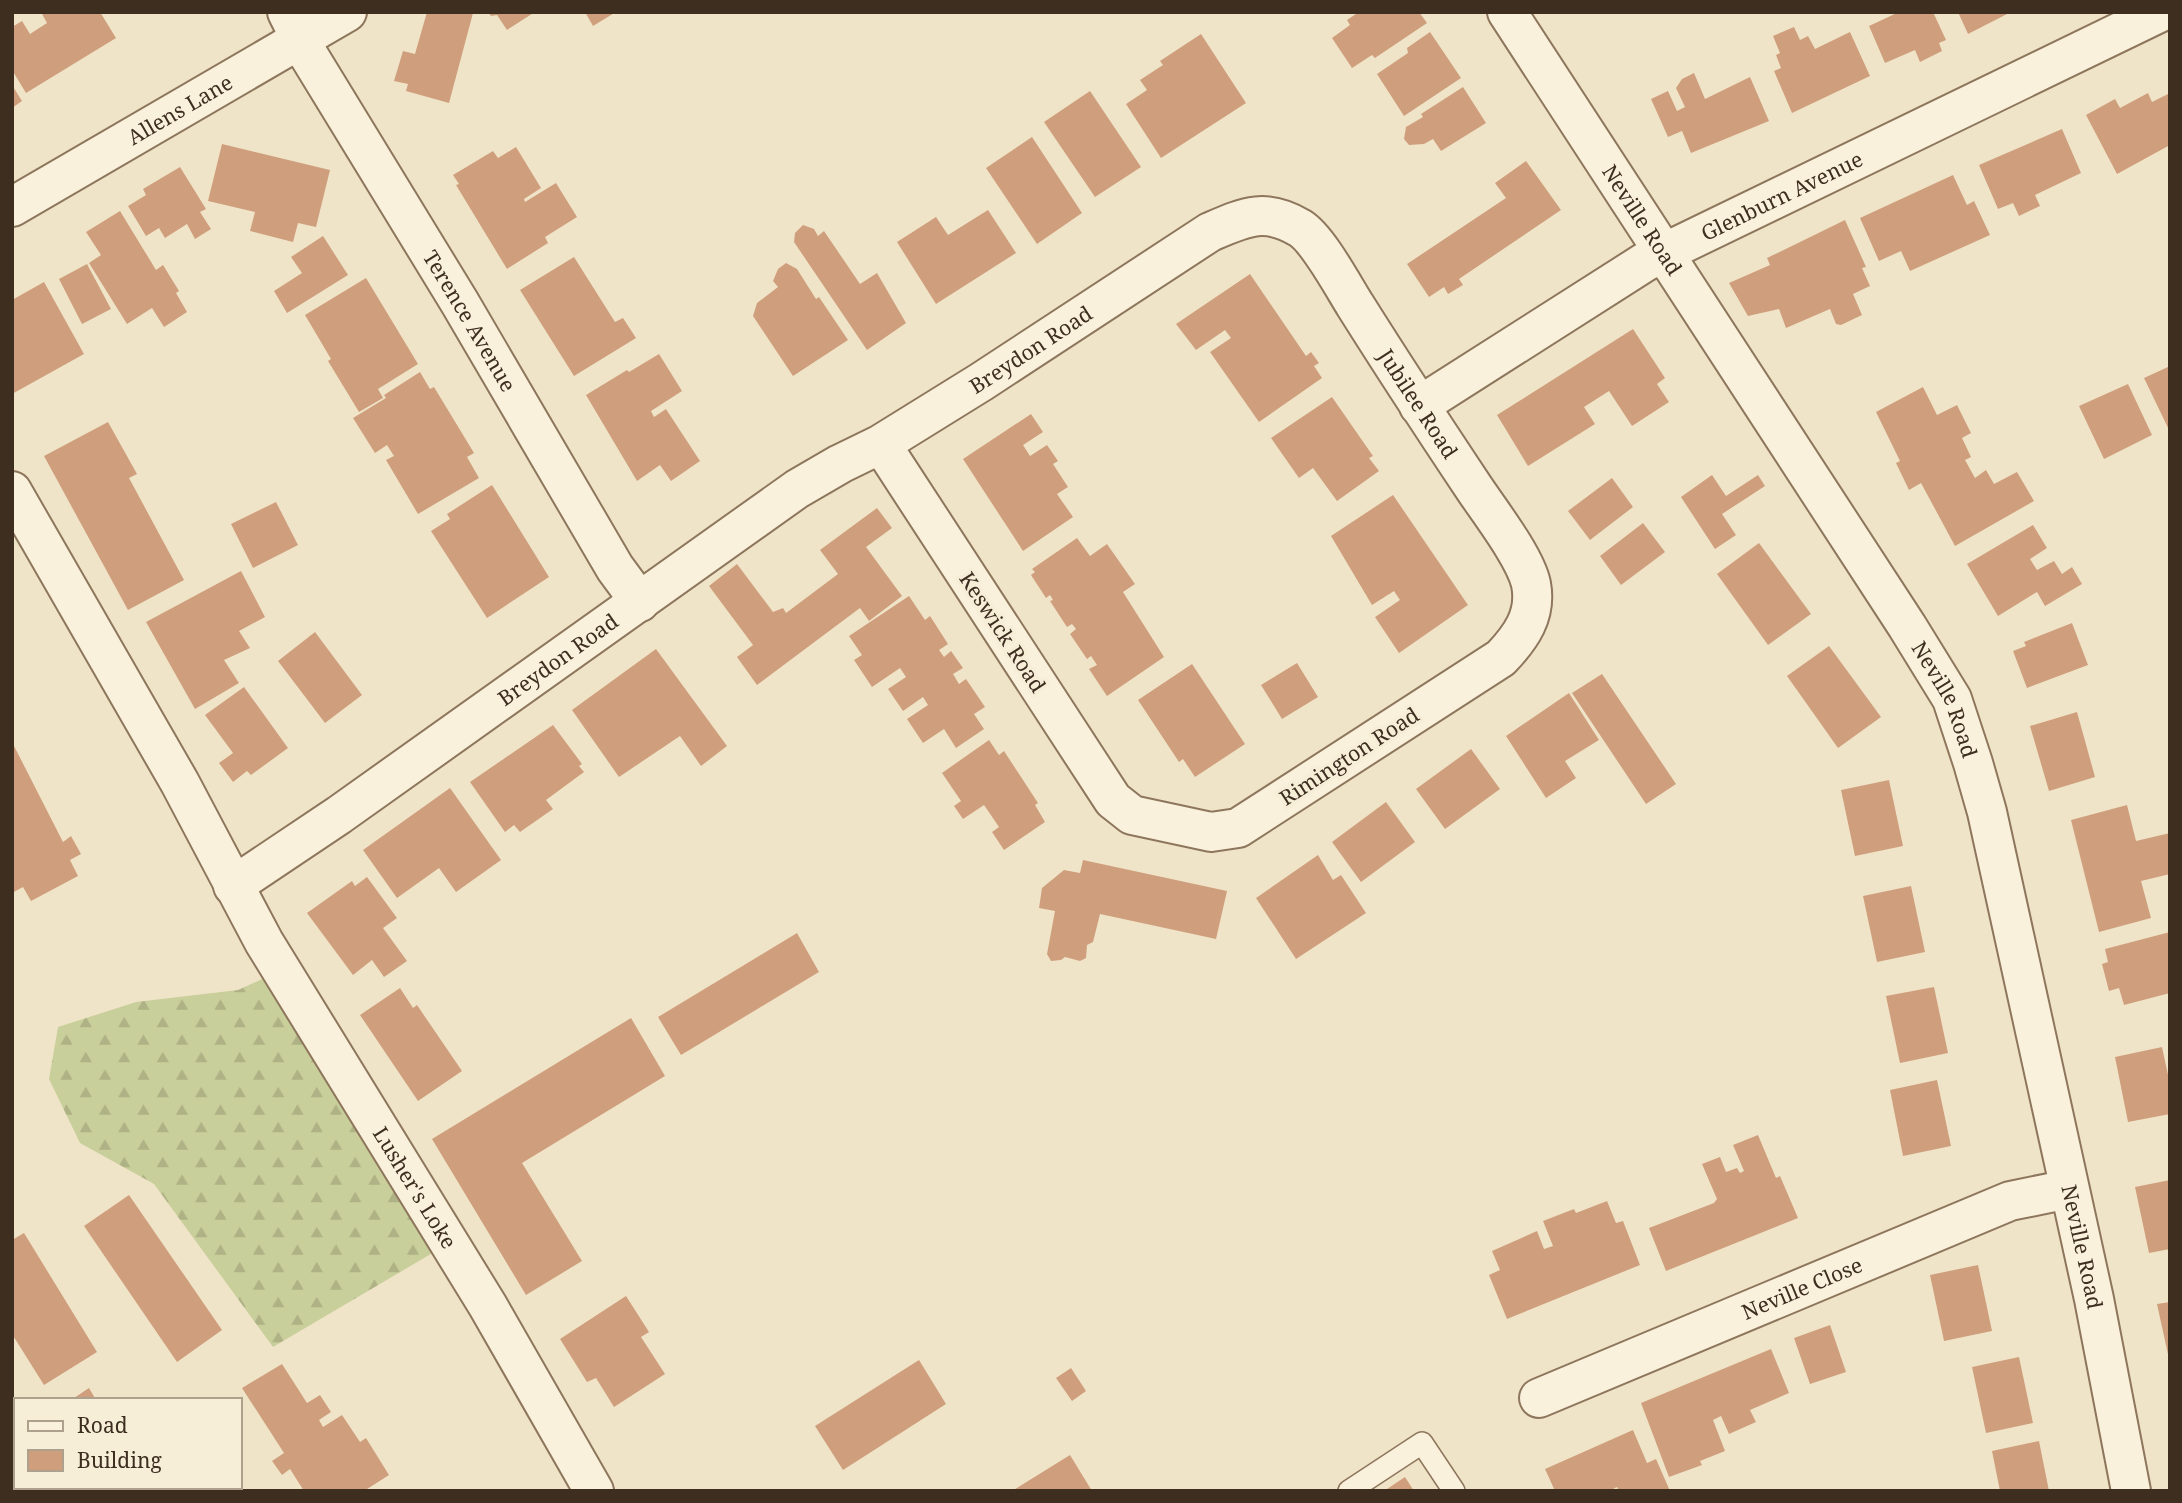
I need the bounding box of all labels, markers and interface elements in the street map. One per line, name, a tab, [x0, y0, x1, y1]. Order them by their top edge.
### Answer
street label: Allens Lane	[122, 68, 237, 151]
street label: Glenburn Avenue	[1696, 145, 1867, 247]
street label: Neville Road	[1596, 159, 1689, 281]
street label: Terence Avenue	[417, 245, 523, 397]
street label: Breydon Road	[964, 299, 1097, 400]
street label: Jubilee Road	[1372, 343, 1465, 464]
street label: Keswick Road	[954, 566, 1053, 698]
street label: Breydon Road	[492, 607, 623, 712]
street label: Neville Road	[1906, 636, 1984, 761]
street label: Rimington Road	[1274, 700, 1424, 812]
street label: Lusher's Loke	[367, 1121, 463, 1254]
street label: Neville Road	[2055, 1182, 2110, 1311]
street label: Neville Close	[1737, 1250, 1866, 1326]
legend	[14, 1398, 242, 1489]
text: Road	[77, 1411, 128, 1439]
text: Building	[77, 1446, 162, 1474]

